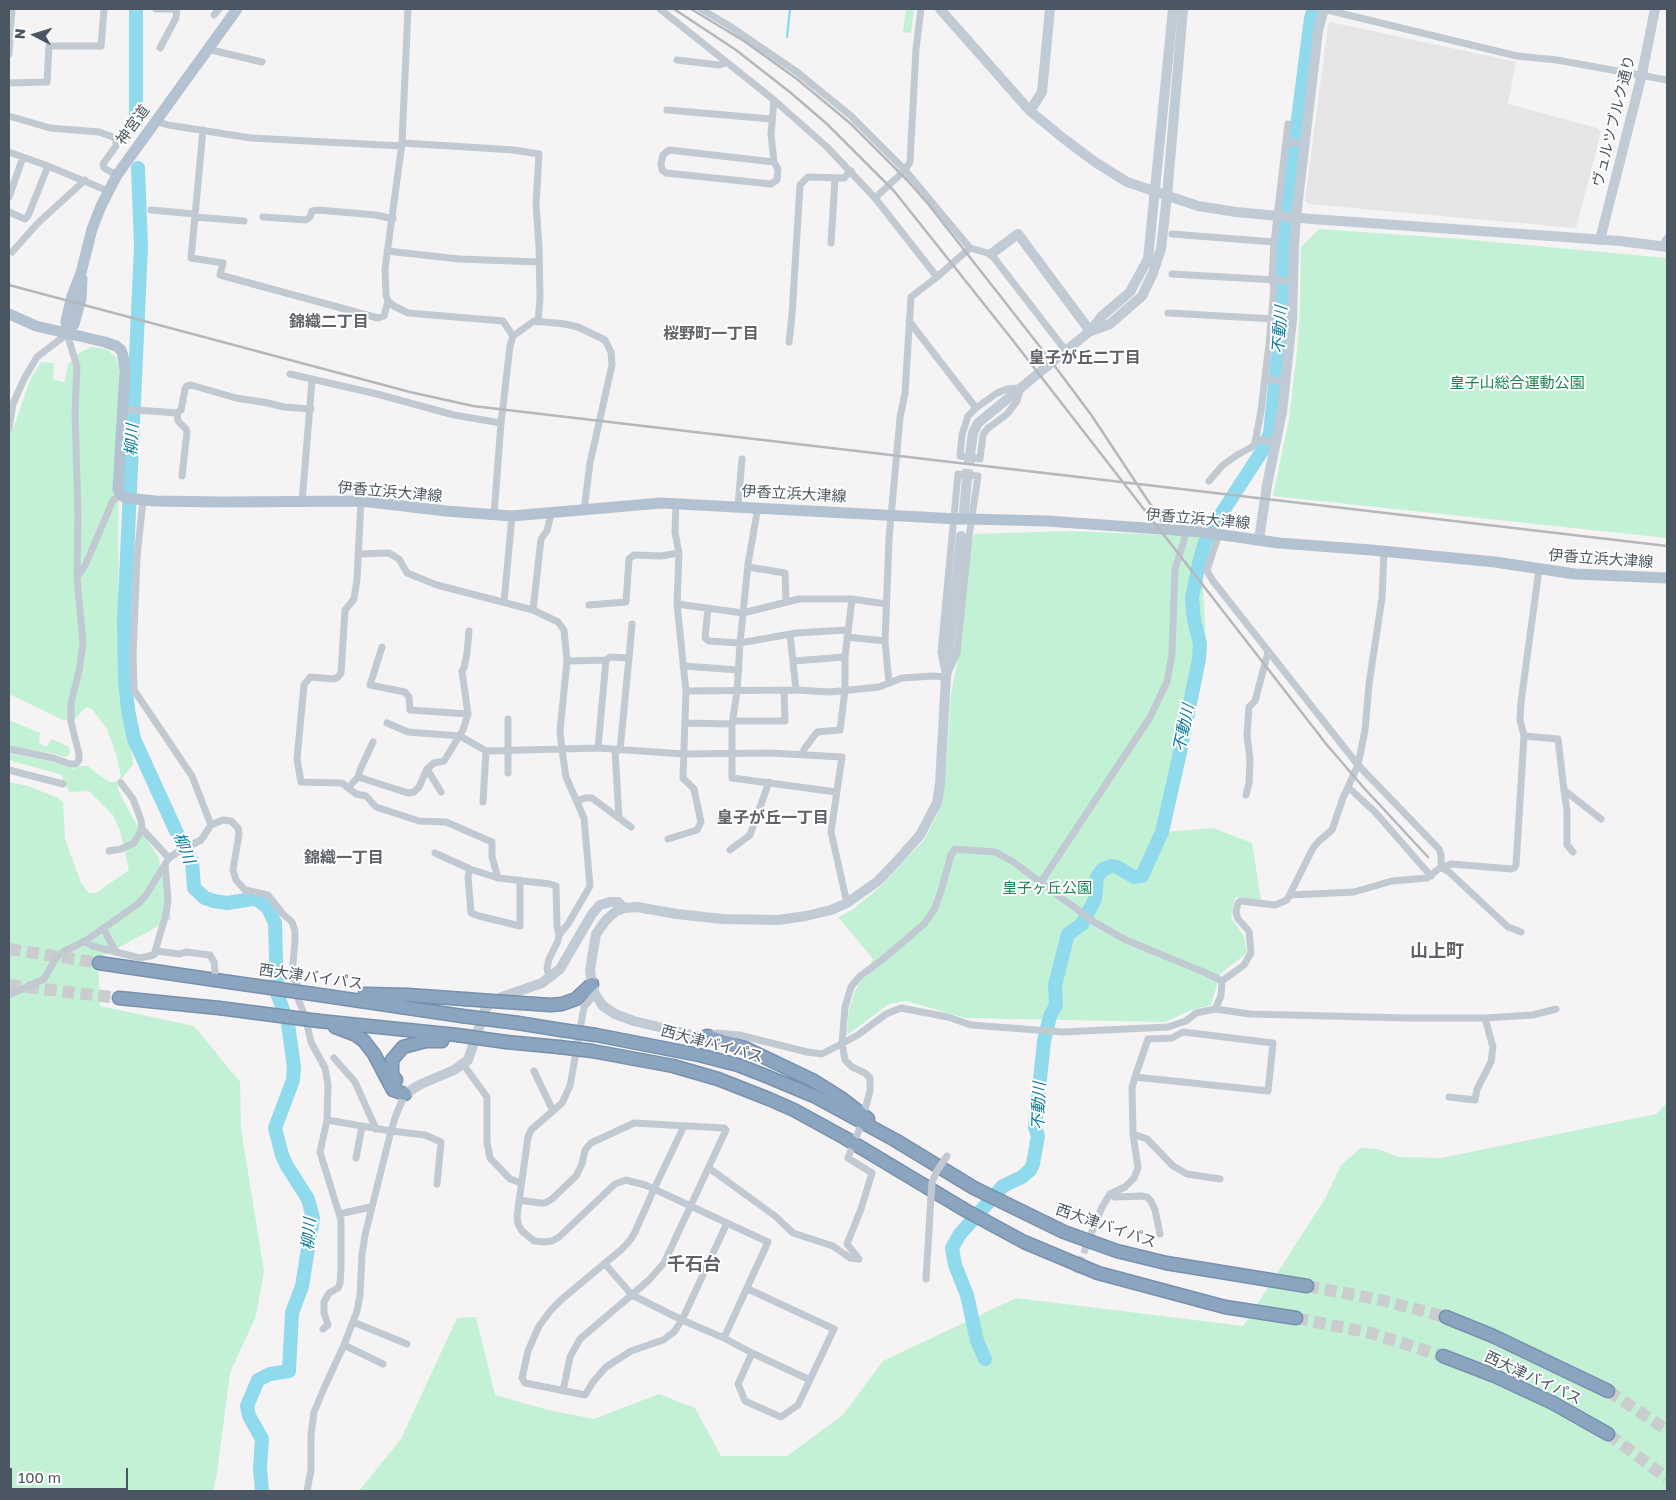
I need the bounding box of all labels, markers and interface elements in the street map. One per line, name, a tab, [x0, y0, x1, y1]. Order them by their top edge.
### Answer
north arrow	[10, 10, 60, 60]
text: N	[11, 28, 28, 40]
street label: ヴュルツブルク通り	[1589, 53, 1639, 189]
street label: 神宮道	[112, 102, 154, 148]
water label: 不動川	[1269, 305, 1291, 355]
district label: 錦織二丁目	[289, 312, 369, 332]
district label: 桜野町一丁目	[663, 324, 759, 344]
district label: 皇子が丘二丁目	[1029, 348, 1141, 368]
park label: 皇子山総合運動公園	[1450, 374, 1584, 392]
water label: 柳川	[122, 424, 142, 456]
street label: 伊香立浜大津線	[337, 478, 443, 506]
street label: 伊香立浜大津線	[741, 482, 847, 506]
street label: 伊香立浜大津線	[1145, 505, 1251, 533]
street label: 伊香立浜大津線	[1548, 546, 1654, 572]
water label: 不動川	[1170, 703, 1198, 753]
district label: 皇子が丘一丁目	[717, 808, 829, 828]
water label: 柳川	[169, 830, 199, 866]
district label: 錦織一丁目	[304, 848, 384, 868]
park label: 皇子ヶ丘公園	[1002, 879, 1092, 897]
district label: 山上町	[1410, 940, 1464, 962]
street label: 西大津バイパス	[258, 961, 364, 993]
street label: 西大津バイパス	[659, 1022, 765, 1066]
water label: 不動川	[1029, 1082, 1049, 1130]
street label: 西大津バイパス	[1053, 1200, 1159, 1252]
water label: 柳川	[298, 1217, 320, 1251]
district label: 千石台	[667, 1253, 721, 1275]
street label: 西大津バイパス	[1482, 1348, 1584, 1408]
scale bar	[12, 1458, 130, 1490]
text: 100 m	[18, 1468, 61, 1486]

